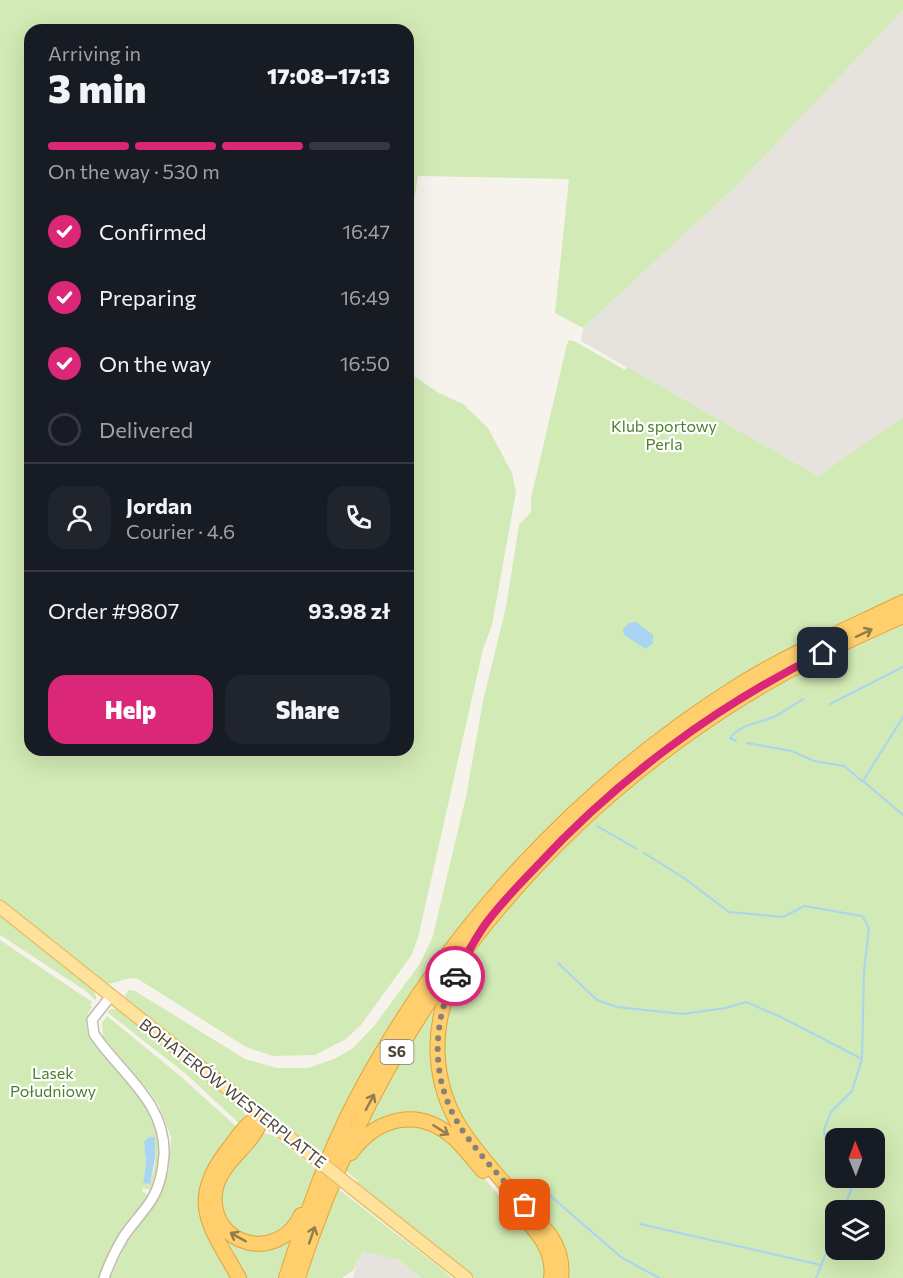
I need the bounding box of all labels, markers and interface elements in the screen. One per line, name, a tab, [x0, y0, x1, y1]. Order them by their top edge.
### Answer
text: Arriving in	[48, 41, 141, 65]
text: 17:08–17:13	[267, 62, 390, 89]
text: 3 min	[48, 63, 146, 111]
text: On the way · 530 m	[48, 159, 220, 183]
icon: check	[48, 215, 81, 248]
text: Confirmed	[99, 218, 206, 245]
text: 16:47	[342, 219, 390, 243]
icon: check	[48, 281, 81, 314]
text: Preparing	[99, 284, 196, 311]
text: 16:49	[340, 285, 390, 309]
icon: check	[48, 347, 81, 380]
text: On the way	[99, 350, 211, 377]
text: 16:50	[340, 351, 390, 375]
text: Delivered	[99, 416, 193, 443]
park label: Klub sportowy Perla	[611, 416, 717, 453]
button: person	[48, 486, 111, 549]
button: phone	[327, 486, 390, 549]
text: Jordan	[126, 492, 192, 519]
text: Courier · 4.6	[126, 519, 235, 543]
text: Order #9807	[48, 597, 179, 624]
text: 93.98 zł	[308, 597, 390, 624]
pin	[797, 627, 848, 678]
one-way arrow	[855, 627, 873, 639]
icon: home	[806, 636, 839, 669]
button: Help	[48, 675, 213, 744]
button: Share	[225, 675, 390, 744]
courier	[425, 946, 485, 1006]
icon: car	[439, 960, 472, 993]
street label: BOHATERÓW WESTERPLATTE	[136, 1014, 330, 1171]
road number: S6	[380, 1040, 414, 1064]
park label: Lasek Południowy	[10, 1063, 96, 1100]
one-way arrow	[365, 1093, 376, 1111]
one-way arrow	[432, 1125, 449, 1137]
north arrow	[825, 1128, 885, 1188]
map controls	[825, 1128, 885, 1260]
pin	[499, 1179, 550, 1230]
icon: bag	[508, 1188, 541, 1221]
button: layers	[825, 1200, 885, 1260]
one-way arrow	[308, 1226, 319, 1245]
one-way arrow	[230, 1231, 247, 1243]

